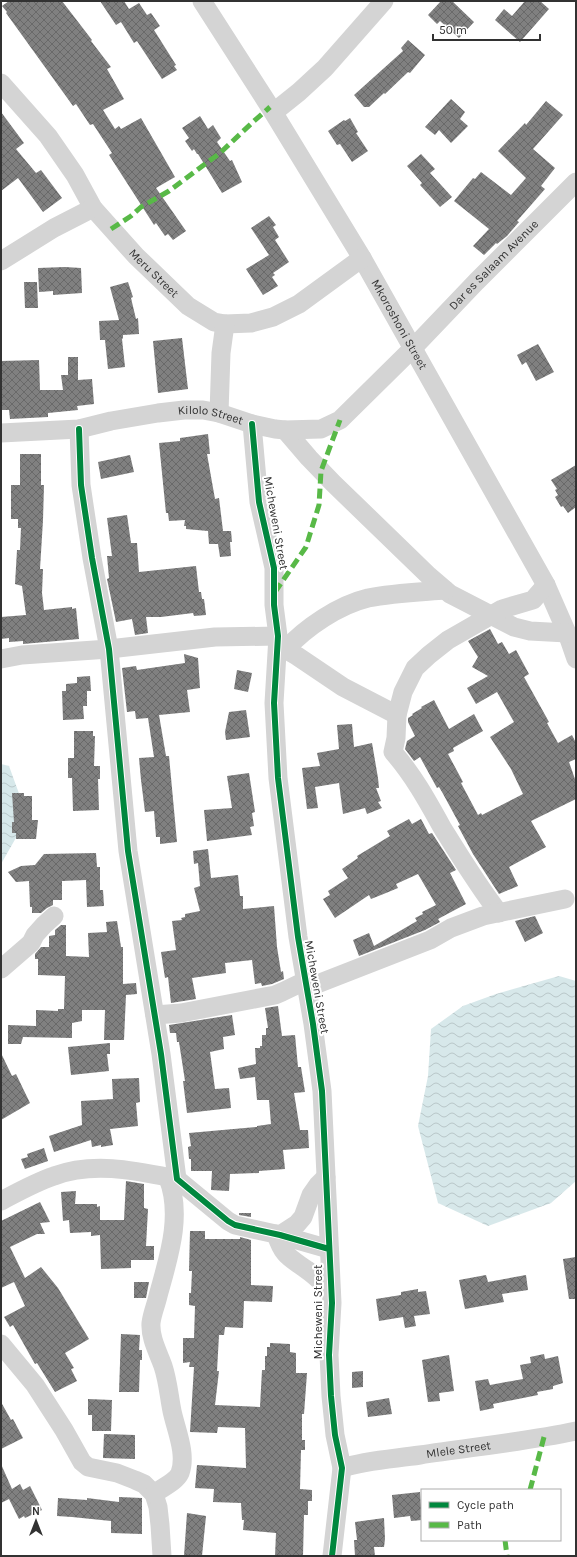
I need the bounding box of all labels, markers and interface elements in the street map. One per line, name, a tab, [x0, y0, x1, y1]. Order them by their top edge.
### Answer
scale bar	[433, 16, 540, 42]
text: 50 m	[439, 23, 467, 37]
street label: Dar es Salaam Avenue	[446, 217, 541, 313]
street label: Meru Street	[126, 246, 182, 301]
street label: Mkoroshoni Street	[368, 277, 431, 372]
street label: Kilolo Street	[177, 403, 245, 428]
street label: Micheweni Street	[261, 475, 291, 571]
street label: Micheweni Street	[302, 939, 332, 1035]
street label: Micheweni Street	[311, 1264, 325, 1359]
street label: Mlele Street	[425, 1438, 492, 1461]
legend	[421, 1489, 561, 1541]
text: Cycle path	[457, 1498, 514, 1512]
north arrow	[16, 1501, 56, 1541]
text: N	[32, 1505, 40, 1518]
text: Path	[457, 1518, 482, 1532]

